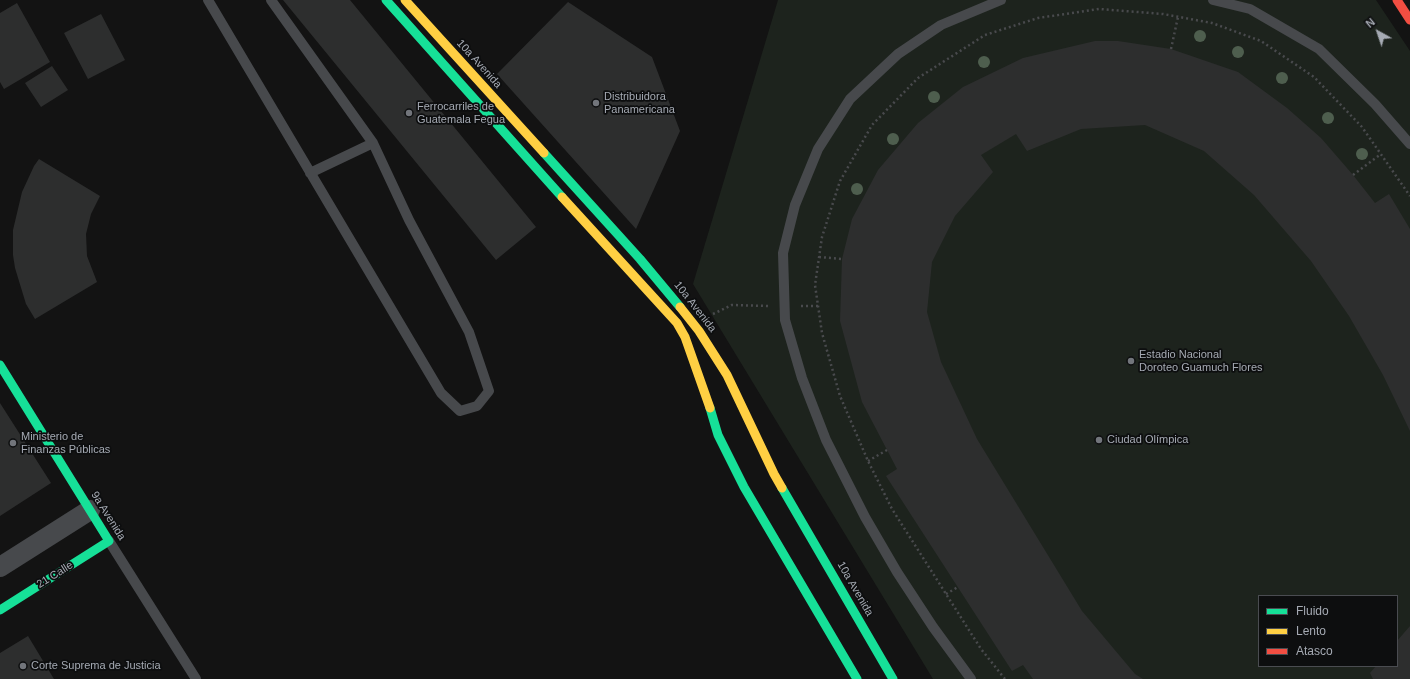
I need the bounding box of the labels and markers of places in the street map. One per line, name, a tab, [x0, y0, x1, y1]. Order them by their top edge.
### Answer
place label: Distribuidora Panamericana	[604, 90, 675, 116]
marker: Distribuidora Panamericana	[591, 98, 601, 108]
place label: Ferrocarriles de Guatemala Fegua	[417, 100, 505, 126]
marker: Ferrocarriles de Guatemala Fegua	[404, 108, 414, 118]
place label: Estadio Nacional Doroteo Guamuch Flores	[1139, 348, 1262, 374]
marker: Estadio Nacional Doroteo Guamuch Flores	[1126, 356, 1136, 366]
place label: Ministerio de Finanzas Públicas	[21, 430, 110, 456]
place label: Ciudad Olímpica	[1107, 433, 1188, 447]
marker: Ciudad Olímpica	[1094, 435, 1104, 445]
marker: Ministerio de Finanzas Públicas	[8, 438, 18, 448]
place label: Corte Suprema de Justicia	[31, 659, 161, 673]
marker: Corte Suprema de Justicia	[18, 661, 28, 671]

